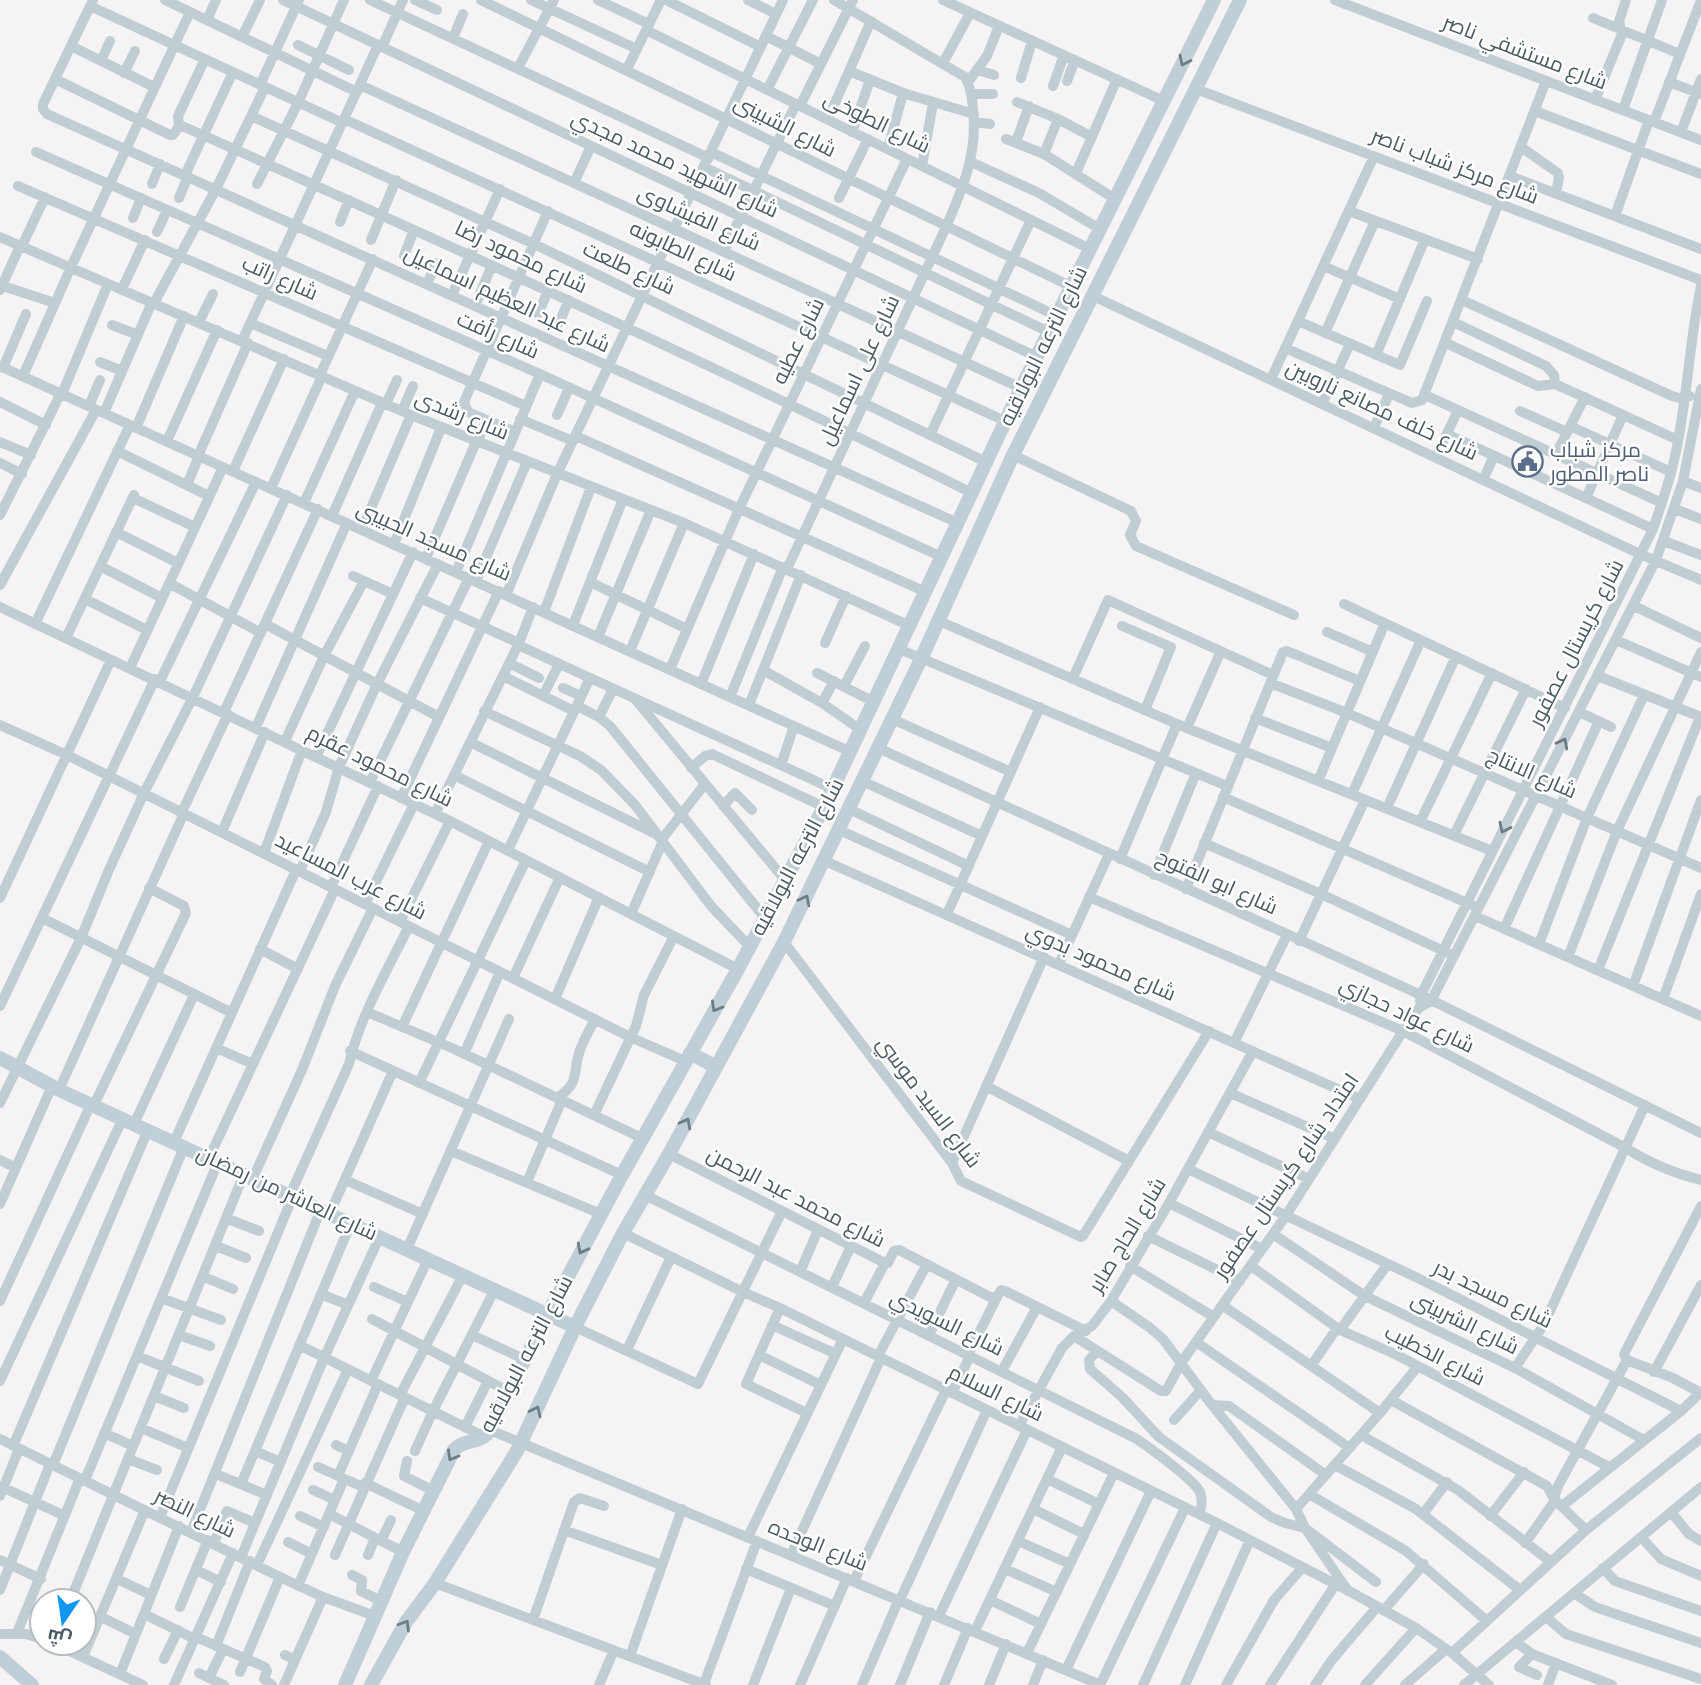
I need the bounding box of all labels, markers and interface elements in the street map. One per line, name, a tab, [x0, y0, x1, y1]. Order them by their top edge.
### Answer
street label: شارع مستشفي ناصر	[1437, 8, 1611, 98]
one-way arrow	[1178, 54, 1192, 66]
street label: شارع الطوخى	[819, 85, 935, 160]
street label: شارع الشبينى	[729, 89, 841, 164]
street label: شارع الشهيد محمد مجدي	[566, 105, 783, 226]
street label: شارع مركز شباب ناصر	[1366, 122, 1542, 211]
street label: شارع الفيشاوى	[633, 179, 764, 258]
street label: شارع محمود رضا	[450, 215, 591, 300]
street label: شارع الطابونه	[625, 215, 741, 288]
street label: شارع طلعت	[578, 235, 679, 302]
street label: شارع عبد العظيم اسماعيل	[399, 240, 614, 359]
street label: شارع راتب	[238, 250, 322, 307]
street label: شارع الترعه البولاقيه	[993, 262, 1094, 431]
street label: شارع على اسماعيل	[813, 291, 906, 450]
street label: شارع عطيه	[766, 294, 831, 389]
street label: شارع رأفت	[452, 305, 543, 366]
street label: شارع خلف مصانع ناروبين	[1281, 354, 1482, 467]
street label: شارع رشدى	[411, 384, 513, 447]
place label: مركز شباب ناصر المطور	[1549, 437, 1649, 486]
public building icon: مركز شباب ناصر المطور	[1510, 445, 1544, 479]
street label: شارع مسجد الحبيبى	[352, 495, 516, 588]
street label: شارع كريستال عصفور	[1522, 555, 1630, 732]
street label: شارع محمود عقرم	[302, 719, 457, 814]
one-way arrow	[1554, 738, 1568, 751]
street label: شارع الانتاج	[1483, 742, 1581, 805]
street label: شارع الترعه البولاقيه	[745, 774, 850, 941]
one-way arrow	[1498, 821, 1512, 833]
street label: شارع عرب المساعيد	[270, 827, 431, 926]
street label: شارع ابو الفتوح	[1152, 844, 1282, 921]
one-way arrow	[796, 895, 810, 907]
street label: شارع محمود بدوي	[1021, 917, 1180, 1009]
street label: شارع عواد حجازي	[1334, 971, 1479, 1062]
one-way arrow	[711, 1000, 724, 1013]
street label: شارع السيد موسي	[869, 1031, 987, 1174]
street label: امتداد شارع كريستال عصفور	[1207, 1068, 1365, 1285]
one-way arrow	[678, 1117, 692, 1130]
street label: شارع العاشر من رمضان	[192, 1140, 382, 1247]
street label: شارع محمد عبد الرحمن	[702, 1141, 890, 1254]
street label: شارع الحاج صابر	[1082, 1173, 1172, 1299]
one-way arrow	[577, 1242, 590, 1255]
street label: شارع مسجد بدر	[1428, 1253, 1557, 1335]
street label: شارع الترعه البولاقيه	[474, 1271, 579, 1438]
street label: شارع السويدي	[884, 1284, 1008, 1364]
street label: شارع الشربينى	[1406, 1286, 1523, 1361]
street label: شارع الخطيب	[1380, 1319, 1490, 1392]
street label: شارع السلام	[944, 1359, 1048, 1428]
one-way arrow	[528, 1406, 542, 1418]
one-way arrow	[447, 1448, 460, 1461]
street label: شارع النصر	[149, 1482, 240, 1545]
street label: شارع الوحده	[764, 1513, 872, 1578]
north arrow	[28, 1587, 98, 1657]
one-way arrow	[396, 1620, 409, 1633]
text: ش	[45, 1624, 74, 1652]

